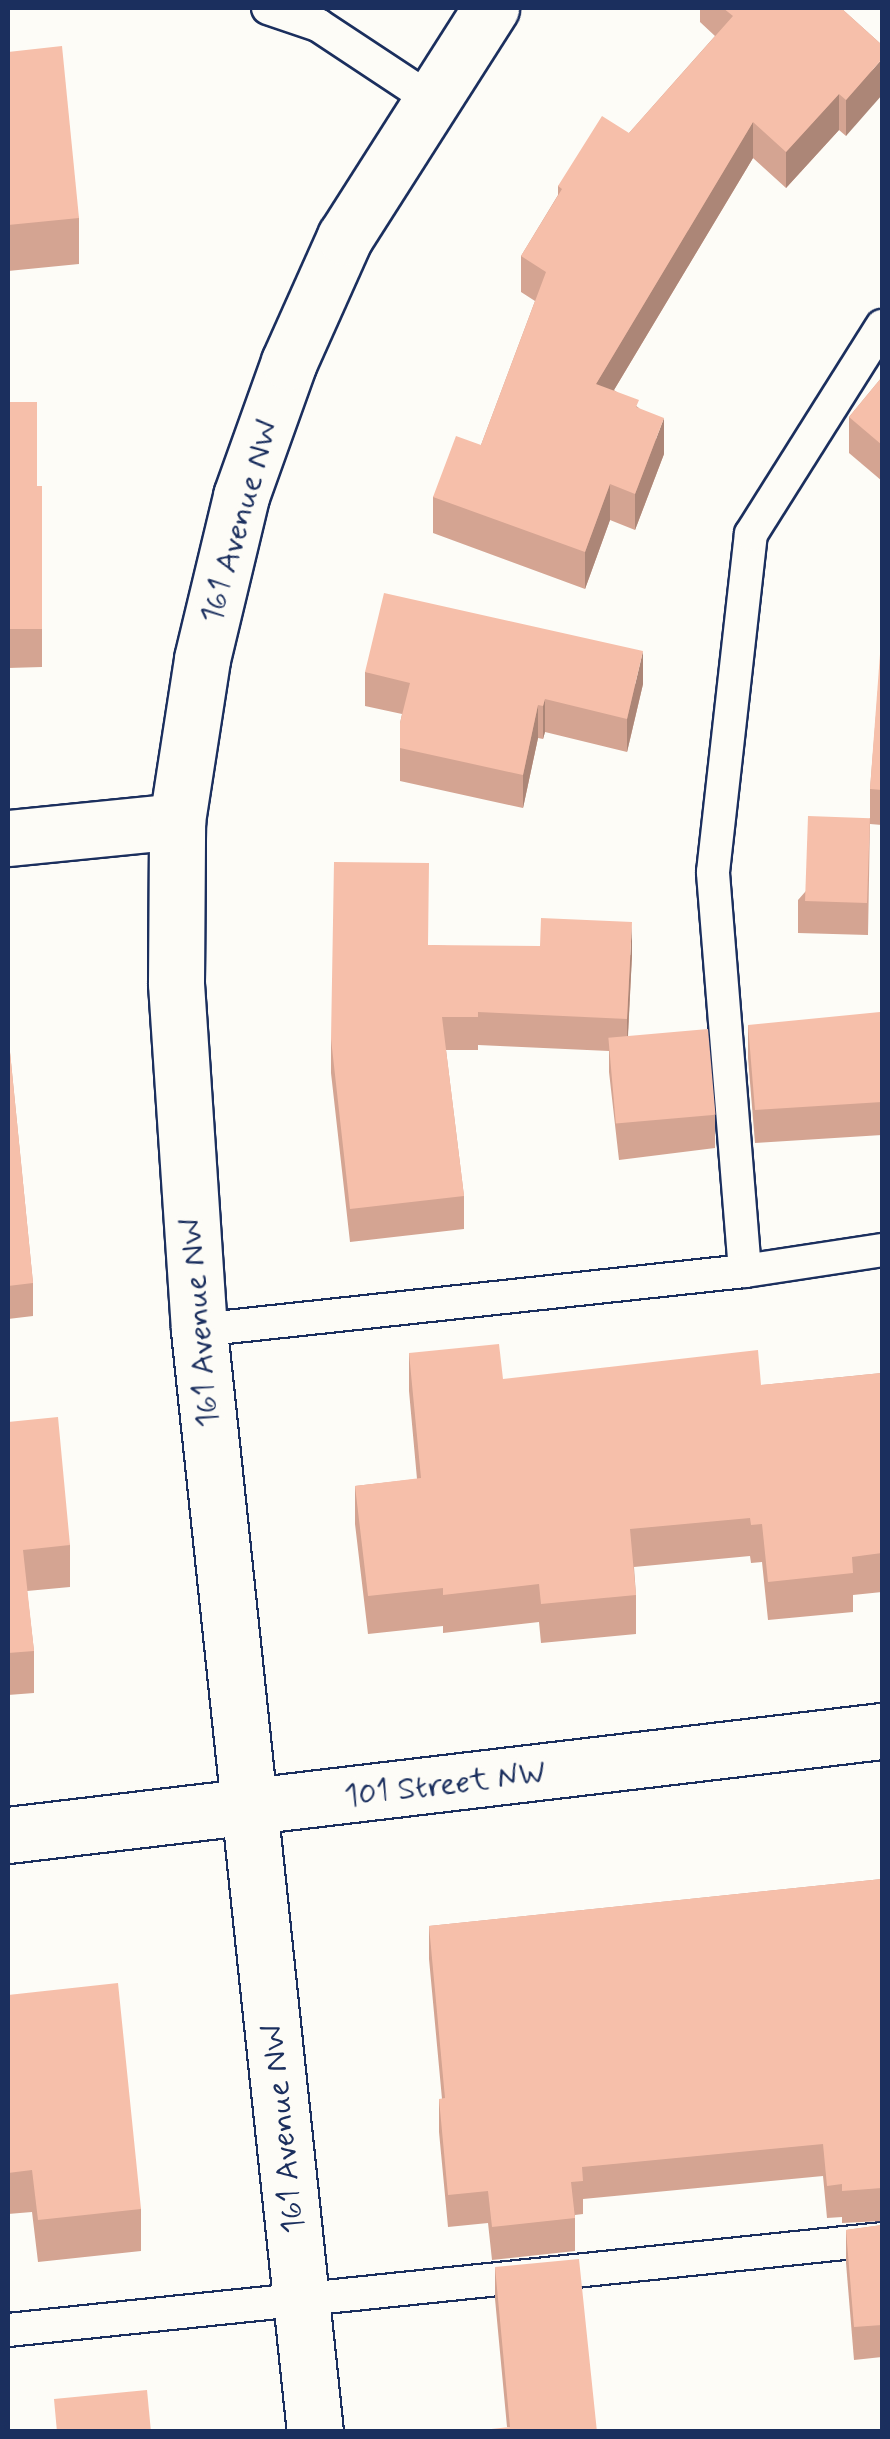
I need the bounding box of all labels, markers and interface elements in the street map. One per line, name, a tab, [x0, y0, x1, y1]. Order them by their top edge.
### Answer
street label: 161 Avenue NW	[193, 416, 287, 628]
street label: 161 Avenue NW	[172, 1217, 228, 1429]
street label: 101 Street NW	[343, 1754, 547, 1816]
street label: 161 Avenue NW	[254, 2023, 314, 2235]

